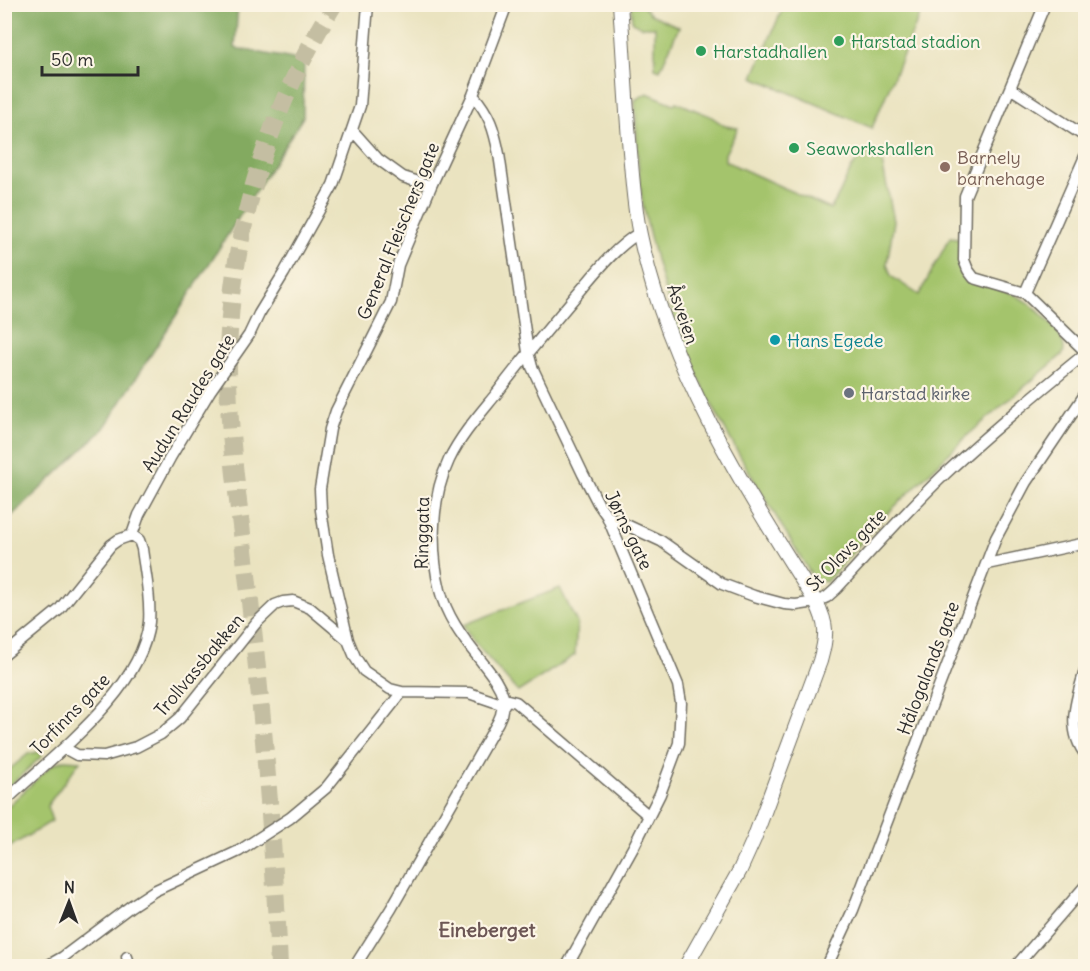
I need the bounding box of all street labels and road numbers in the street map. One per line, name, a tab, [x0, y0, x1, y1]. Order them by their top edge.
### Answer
street label: General Fleischers gate	[352, 139, 444, 323]
street label: Åsveien	[662, 281, 704, 347]
street label: Audun Raudes gate	[136, 330, 240, 476]
street label: Jørns gate	[600, 487, 658, 573]
street label: Ringgata	[410, 496, 434, 570]
street label: St Olavs gate	[801, 504, 891, 596]
street label: Hålogalands gate	[892, 598, 964, 738]
street label: Trollvassbakken	[149, 609, 249, 721]
street label: Torfinns gate	[25, 668, 115, 760]

